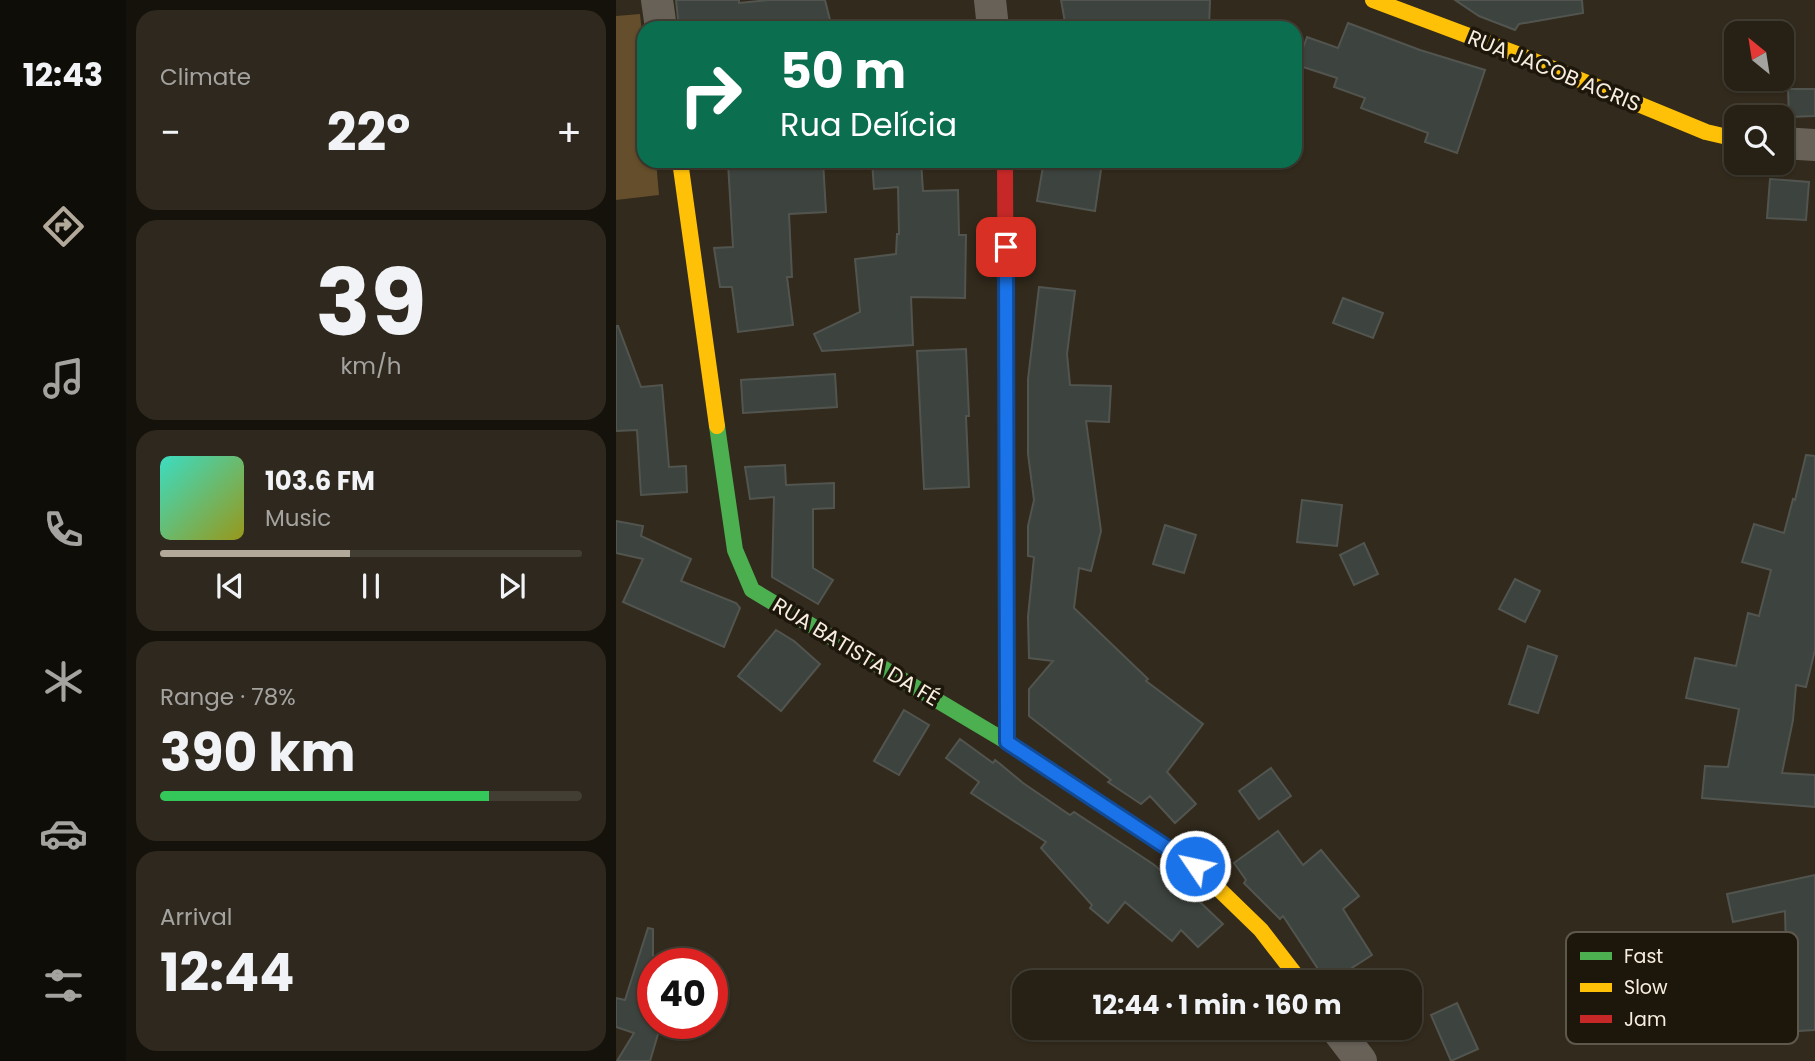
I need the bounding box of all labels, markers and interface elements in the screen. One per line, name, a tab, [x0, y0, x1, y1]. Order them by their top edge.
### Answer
north arrow	[1724, 21, 1794, 91]
map controls	[1724, 21, 1794, 175]
street label: RUA JACOB ACRIS	[1464, 23, 1645, 118]
text: 50 m	[780, 37, 906, 105]
icon: right	[665, 49, 756, 140]
text: 12:43	[23, 52, 103, 97]
text: Climate	[160, 61, 251, 93]
text: 22°	[327, 96, 410, 169]
text: Rua Delícia	[780, 102, 957, 147]
button: search	[1724, 105, 1794, 175]
text: −	[160, 106, 181, 159]
text: +	[556, 106, 582, 159]
icon: directions	[39, 202, 88, 251]
pin	[976, 217, 1036, 277]
icon: arrive	[987, 228, 1025, 266]
text: 39	[315, 239, 427, 367]
text: km/h	[340, 350, 402, 382]
icon: music	[39, 354, 88, 403]
text: 103.6 FM	[265, 463, 375, 499]
text: Music	[265, 502, 331, 534]
icon: phone	[39, 505, 88, 554]
icon: previous	[211, 567, 249, 605]
icon: pause	[352, 567, 390, 605]
icon: next	[493, 567, 531, 605]
street label: RUA BATISTA DA FÉ	[767, 590, 945, 713]
icon: climate	[39, 657, 88, 706]
text: Range · 78%	[160, 681, 296, 713]
text: 390 km	[160, 716, 356, 789]
icon: car	[39, 809, 88, 858]
position arrow	[1158, 829, 1232, 903]
text: Arrival	[160, 901, 232, 933]
legend	[1566, 932, 1798, 1044]
text: 12:44	[160, 936, 294, 1009]
text: Fast	[1624, 943, 1663, 970]
speed limit sign: 40	[637, 948, 728, 1039]
icon: filters	[39, 961, 88, 1010]
text: Slow	[1624, 974, 1668, 1001]
text: 12:44 · 1 min · 160 m	[1092, 987, 1342, 1023]
text: Jam	[1624, 1006, 1666, 1033]

